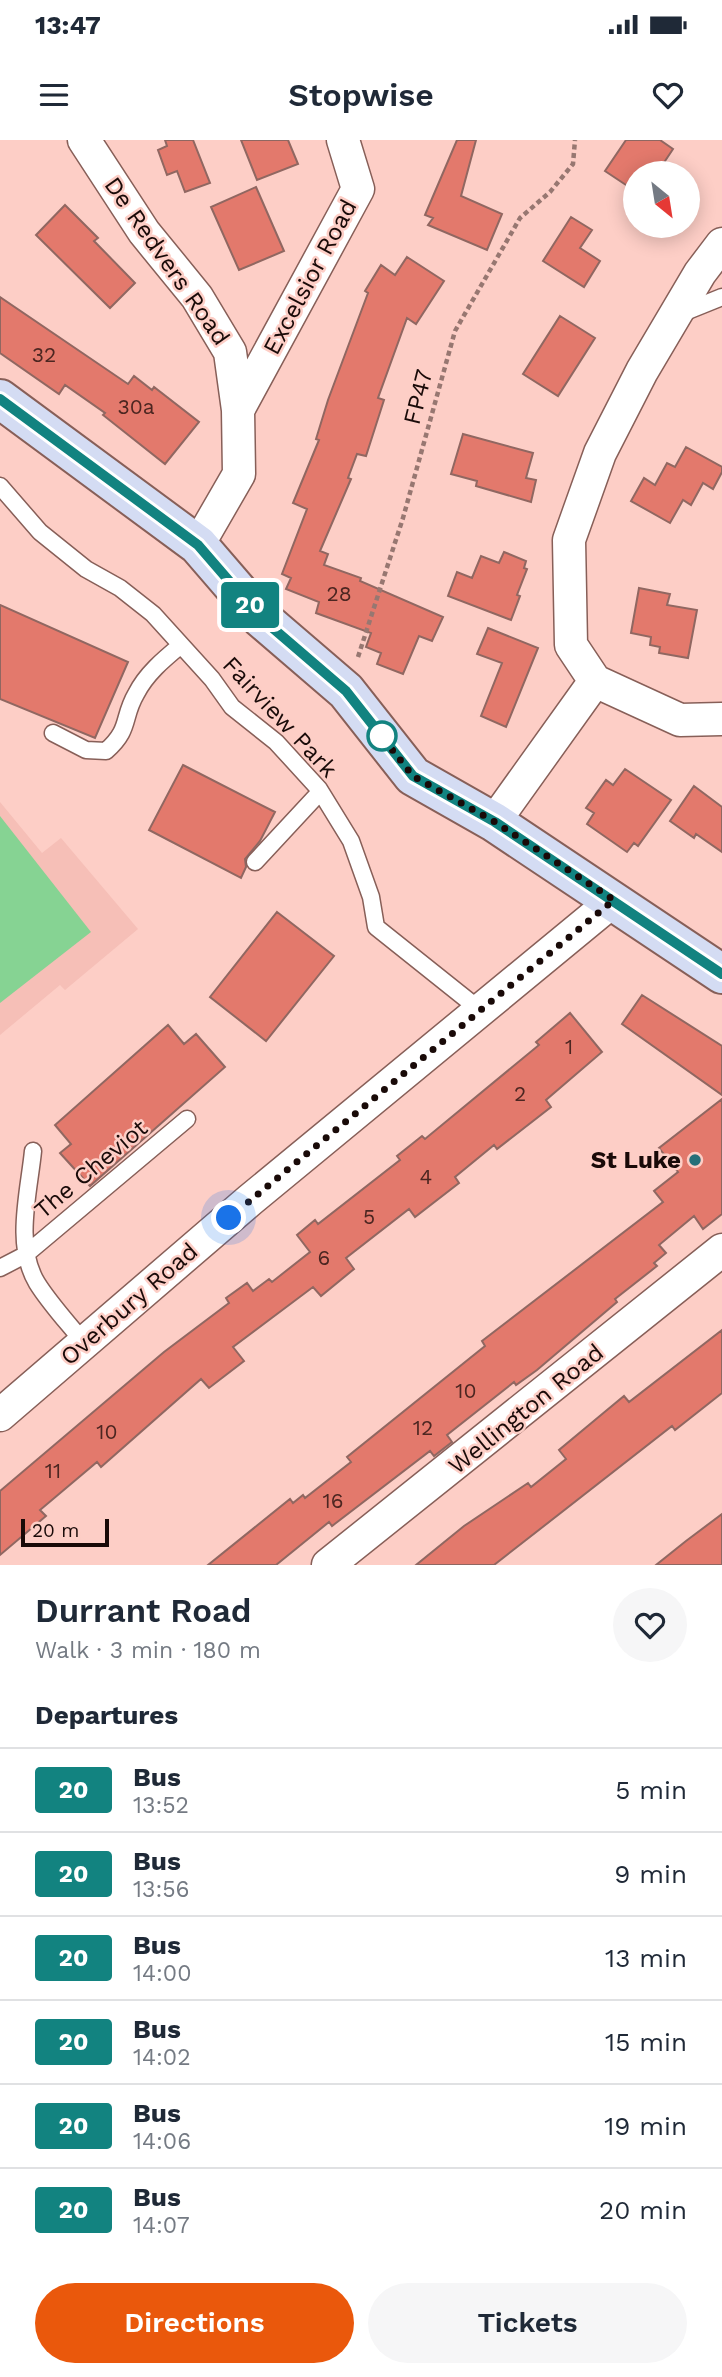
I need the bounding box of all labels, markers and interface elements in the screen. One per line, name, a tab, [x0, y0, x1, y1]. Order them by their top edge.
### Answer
text: 13:47	[35, 10, 101, 40]
icon: menu	[35, 76, 73, 114]
text: Stopwise	[288, 76, 434, 114]
icon: heart	[649, 76, 687, 114]
north arrow	[623, 161, 700, 238]
map controls	[623, 161, 700, 238]
street label: De Redvers Road	[99, 172, 235, 350]
street label: Excelsior Road	[257, 195, 363, 359]
house number: 32	[32, 342, 56, 367]
street label: FP47	[398, 367, 438, 427]
house number: 30a	[117, 394, 155, 419]
house number: 28	[326, 581, 352, 606]
line badge: 20	[218, 582, 282, 628]
text: 20	[235, 591, 265, 619]
street label: Fairview Park	[217, 651, 343, 783]
unlabelled marker	[367, 721, 397, 751]
house number: 1	[565, 1034, 573, 1059]
house number: 2	[514, 1081, 526, 1106]
street label: The Cheviot	[29, 1114, 153, 1224]
place label: St Luke	[591, 1146, 681, 1174]
marker: St Luke	[687, 1152, 703, 1168]
house number: 4	[420, 1164, 432, 1189]
your location	[211, 1200, 246, 1235]
house number: 5	[363, 1204, 375, 1229]
street label: Overbury Road	[55, 1237, 203, 1371]
house number: 6	[318, 1245, 330, 1270]
street label: Wellington Road	[443, 1338, 609, 1480]
house number: 10	[455, 1378, 477, 1403]
house number: 12	[413, 1415, 433, 1440]
house number: 10	[96, 1419, 118, 1444]
house number: 11	[45, 1458, 61, 1483]
house number: 16	[323, 1488, 343, 1513]
scale bar	[21, 1516, 108, 1548]
text: 20 m	[32, 1519, 79, 1542]
button: heart	[613, 1588, 687, 1662]
text: Durrant Road	[35, 1591, 252, 1630]
text: Walk · 3 min · 180 m	[35, 1637, 261, 1664]
text: Departures	[35, 1700, 178, 1730]
text: Bus	[133, 1762, 181, 1792]
text: 5 min	[615, 1775, 687, 1805]
text: 20	[59, 1776, 88, 1804]
text: 13:52	[133, 1792, 189, 1819]
text: Bus	[133, 1846, 181, 1876]
text: 9 min	[614, 1859, 687, 1889]
text: 20	[59, 1860, 88, 1888]
text: 13:56	[133, 1876, 190, 1903]
text: Bus	[133, 1930, 181, 1960]
text: 13 min	[605, 1943, 687, 1973]
text: 20	[59, 1944, 88, 1972]
text: 14:00	[133, 1960, 191, 1987]
text: Bus	[133, 2014, 181, 2044]
text: 15 min	[605, 2027, 687, 2057]
text: 20	[59, 2028, 88, 2056]
text: 14:02	[133, 2044, 191, 2071]
text: Bus	[133, 2098, 181, 2128]
text: 19 min	[604, 2111, 687, 2141]
text: 20	[59, 2112, 88, 2140]
text: 14:06	[133, 2128, 191, 2155]
text: Bus	[133, 2182, 181, 2212]
text: 20 min	[599, 2195, 687, 2225]
text: 20	[59, 2196, 88, 2224]
text: 14:07	[133, 2212, 190, 2239]
button: Directions	[35, 2283, 354, 2363]
button: Tickets	[368, 2283, 687, 2363]

